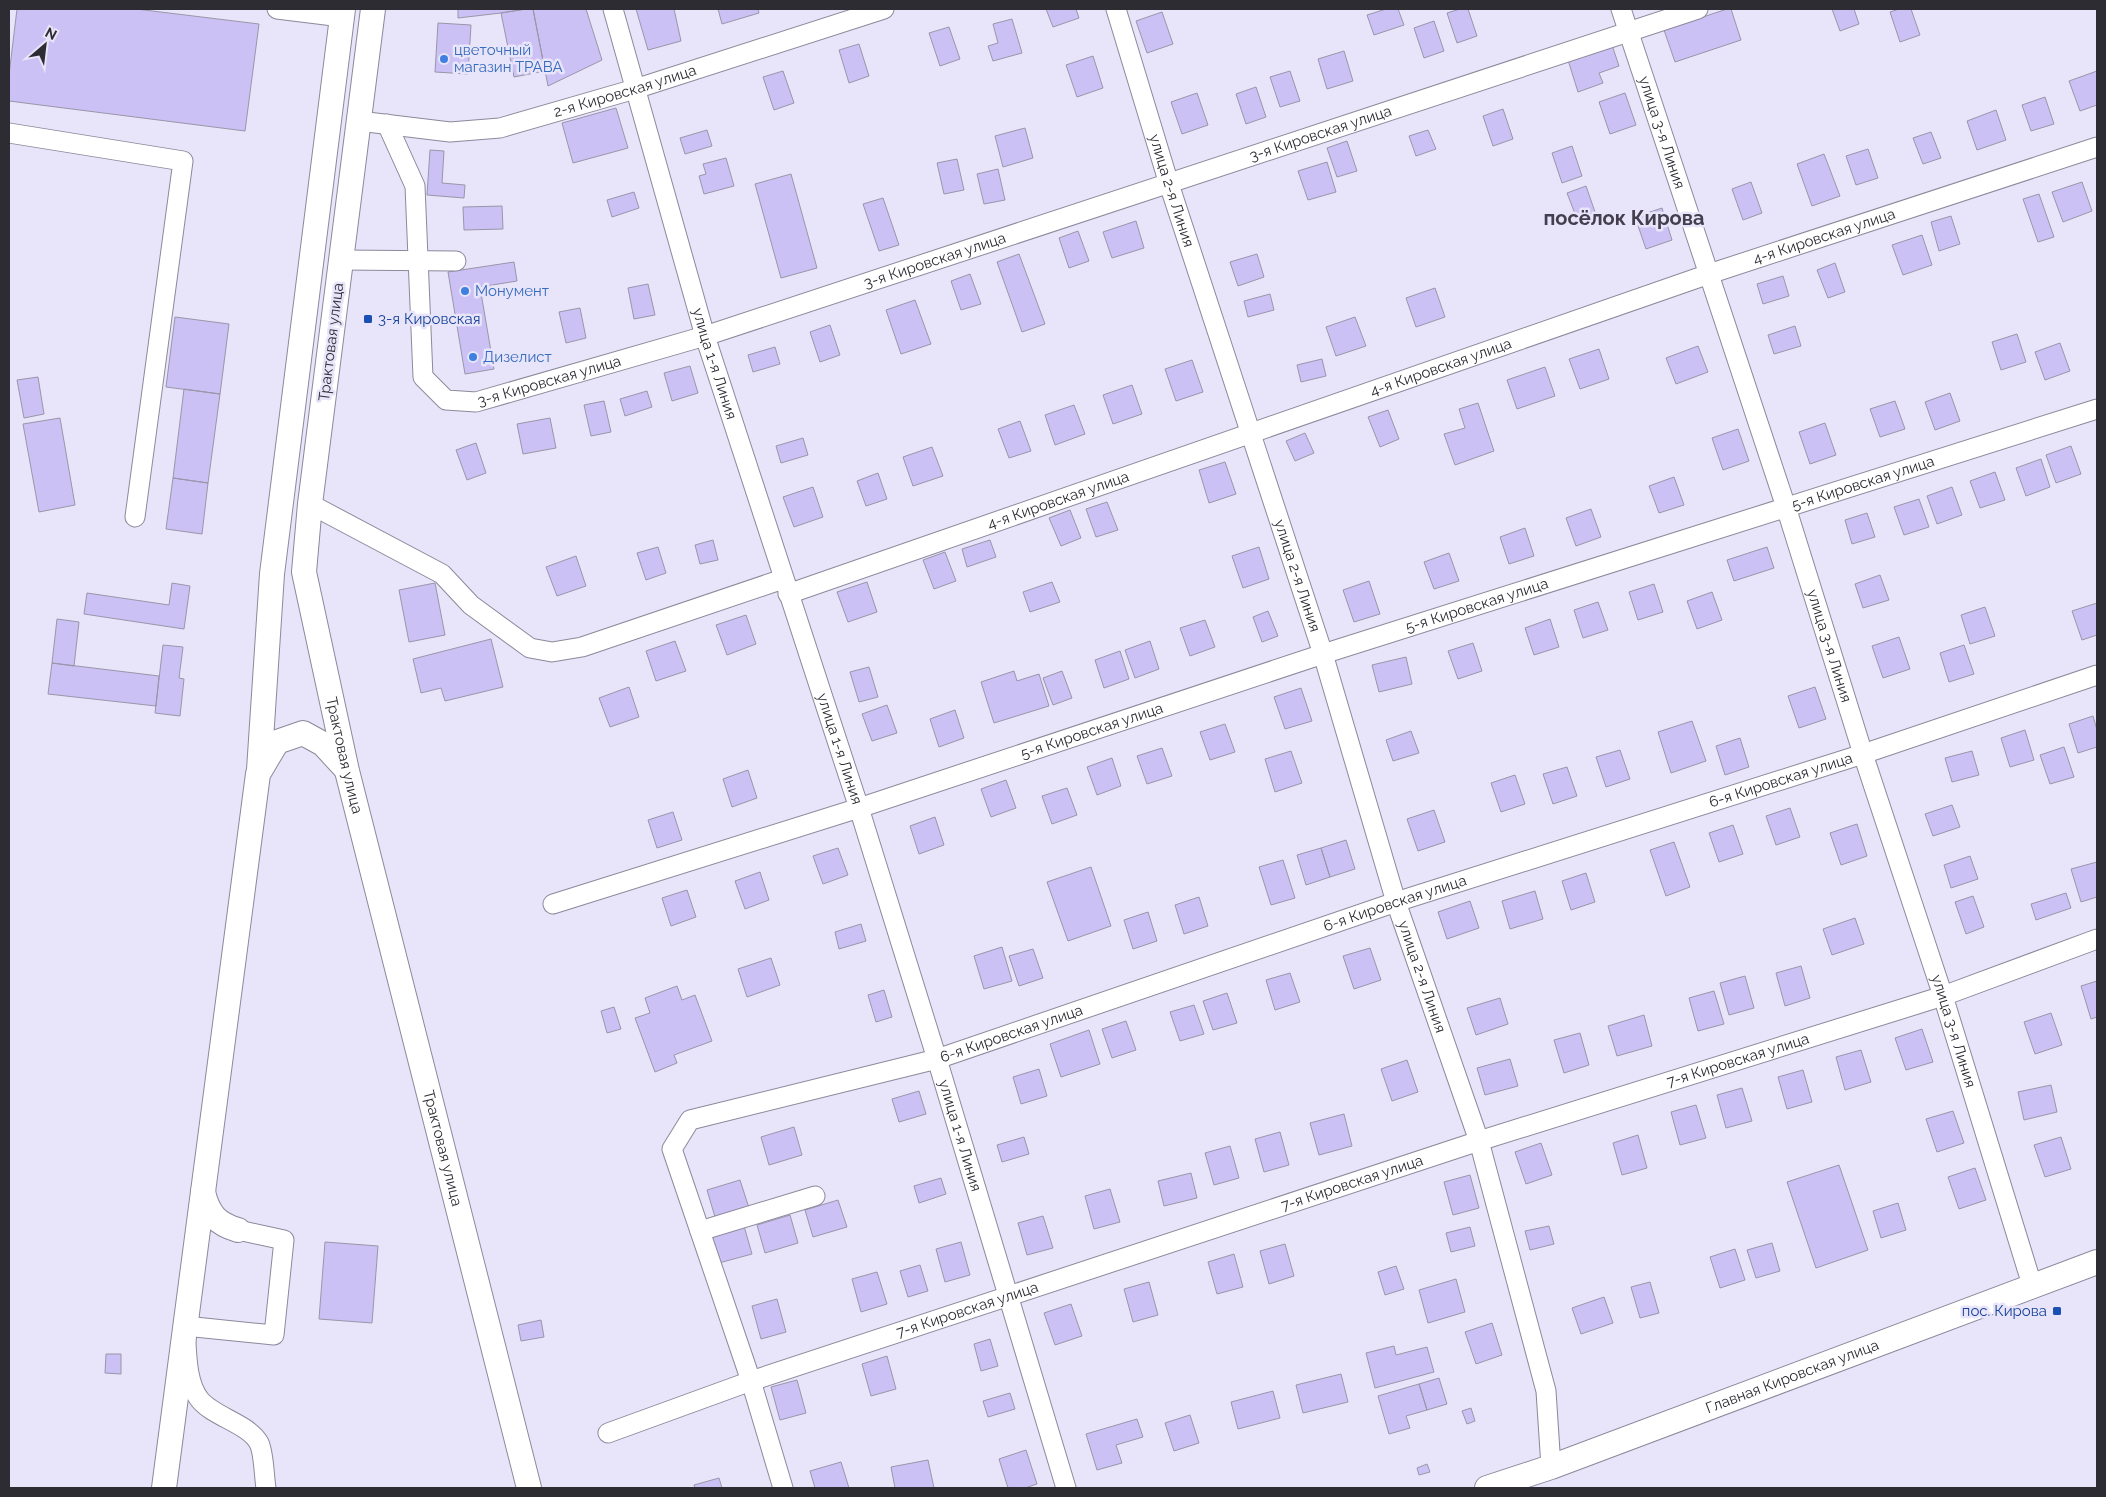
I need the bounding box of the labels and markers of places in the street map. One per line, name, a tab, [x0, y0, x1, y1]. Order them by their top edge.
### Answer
place label: цветочный магазин ТРАВА	[454, 41, 563, 76]
marker: цветочный магазин ТРАВА	[438, 53, 450, 65]
place label: Монумент	[475, 282, 549, 300]
marker: Монумент	[459, 285, 471, 297]
place label: 3-я Кировская	[378, 310, 481, 328]
marker: 3-я Кировская	[362, 313, 374, 325]
place label: Дизелист	[483, 348, 552, 366]
marker: Дизелист	[467, 351, 479, 363]
place label: пос. Кирова	[1962, 1302, 2047, 1320]
marker: пос. Кирова	[2051, 1305, 2063, 1317]

